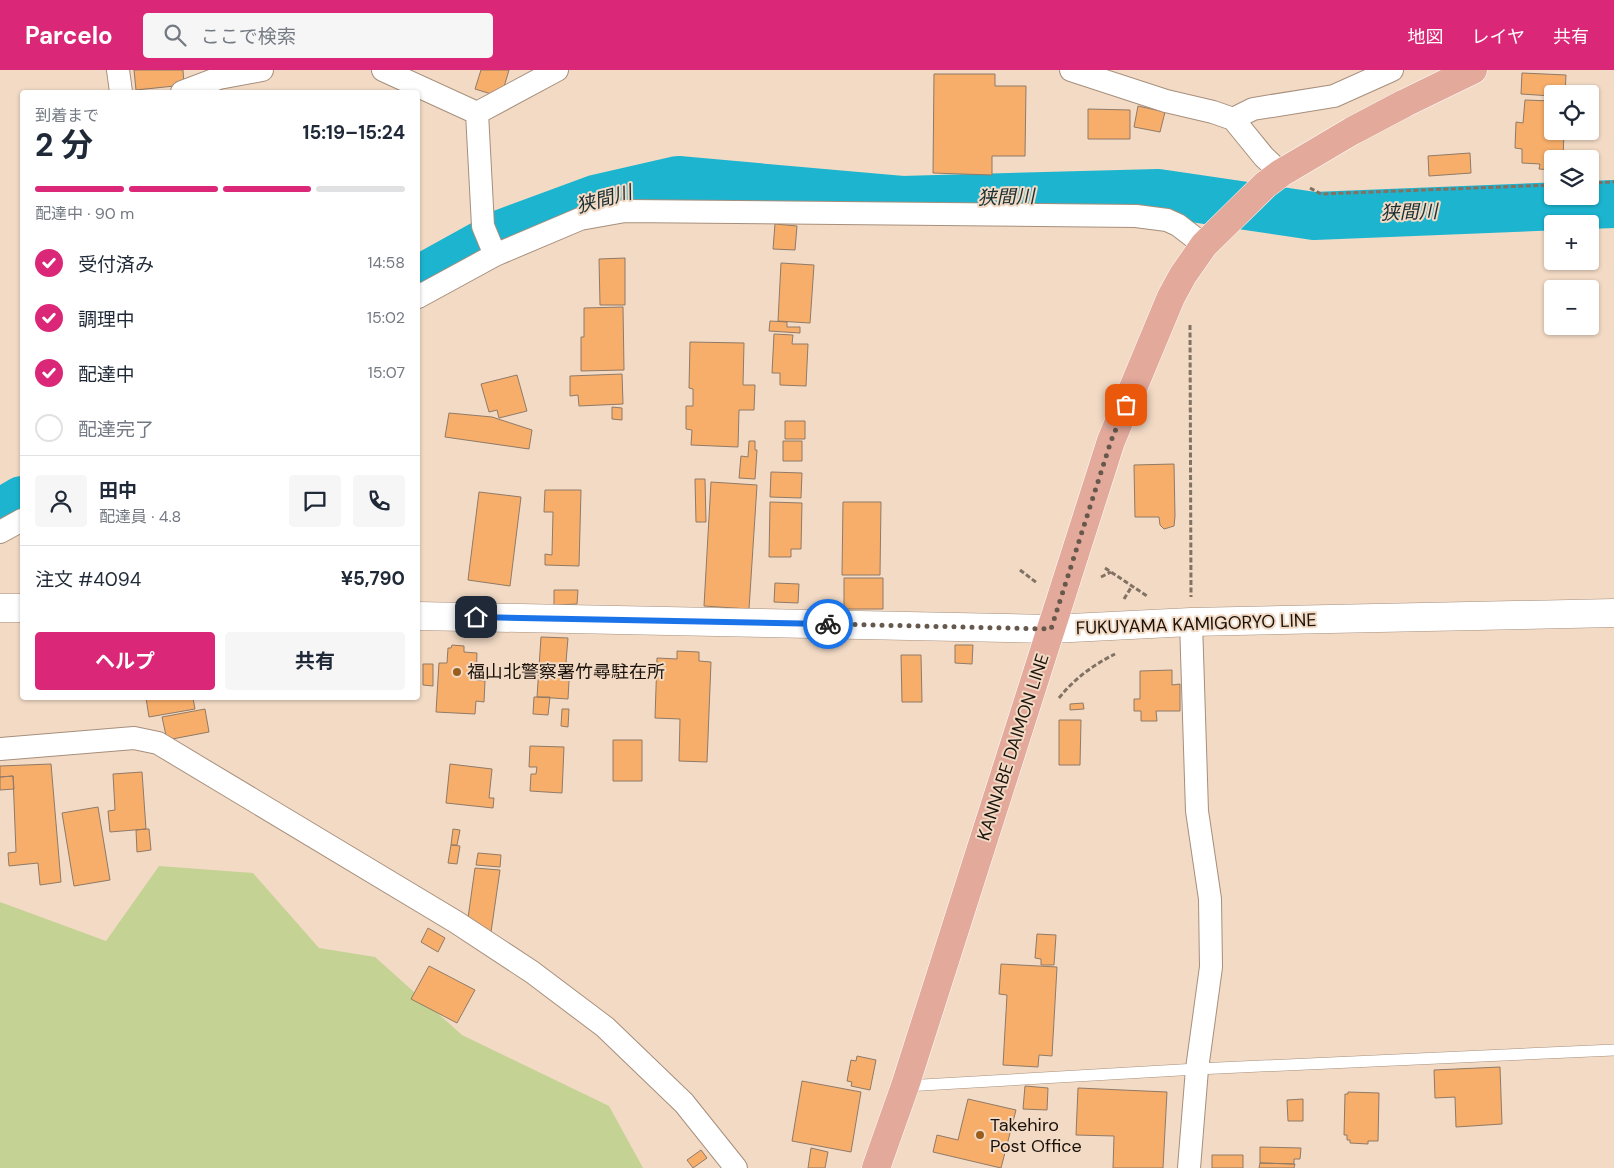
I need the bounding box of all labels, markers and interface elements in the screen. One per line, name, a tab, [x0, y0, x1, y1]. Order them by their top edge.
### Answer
search box	[143, 13, 493, 58]
text: Parcelo	[25, 20, 113, 51]
icon: search	[161, 21, 189, 49]
text: ここで検索	[201, 24, 296, 49]
text: 地図	[1408, 25, 1444, 49]
text: レイヤ	[1472, 25, 1525, 49]
text: 共有	[1553, 25, 1589, 49]
map controls	[1544, 85, 1599, 335]
button: locate	[1544, 85, 1599, 140]
text: 到着まで	[35, 105, 99, 126]
text: 15:19–15:24	[302, 120, 405, 145]
text: 2 分	[35, 124, 93, 166]
button: layers	[1544, 150, 1599, 205]
water label: 狭間川	[573, 179, 637, 218]
water label: 狭間川	[977, 183, 1037, 210]
water label: 狭間川	[1380, 198, 1440, 225]
text: 配達中 · 90 m	[35, 203, 134, 224]
button: +	[1544, 215, 1599, 270]
icon: check	[35, 249, 63, 277]
text: 受付済み	[78, 252, 154, 277]
text: 14:58	[368, 252, 405, 273]
button: −	[1544, 280, 1599, 335]
icon: check	[35, 304, 63, 332]
text: 調理中	[78, 307, 135, 332]
text: 15:02	[367, 307, 405, 328]
icon: check	[35, 359, 63, 387]
text: 配達中	[78, 362, 135, 387]
text: 15:07	[368, 362, 405, 383]
pin	[1105, 384, 1147, 426]
icon: bag	[1112, 391, 1140, 419]
text: 配達完了	[78, 417, 154, 442]
button: person	[35, 475, 87, 527]
button: chat	[289, 475, 341, 527]
button: phone	[353, 475, 405, 527]
text: 田中	[99, 478, 137, 503]
text: 配達員 · 4.8	[99, 506, 181, 527]
text: ¥5,790	[341, 566, 405, 591]
text: 注文 #4094	[35, 567, 141, 592]
pin	[455, 596, 497, 638]
courier	[803, 599, 853, 649]
icon: home	[462, 603, 490, 631]
street label: FUKUYAMA KAMIGORYO LINE	[1075, 608, 1317, 640]
icon: bike	[814, 610, 842, 638]
button: ヘルプ	[35, 632, 215, 690]
button: 共有	[225, 632, 405, 690]
street label: KANNABE DAIMON LINE	[971, 650, 1055, 844]
place label: 福山北警察署竹尋駐在所	[467, 660, 665, 684]
marker: 福山北警察署竹尋駐在所	[451, 666, 463, 678]
place label: Takehiro Post Office	[990, 1113, 1082, 1158]
marker: Takehiro Post Office	[974, 1129, 986, 1141]

